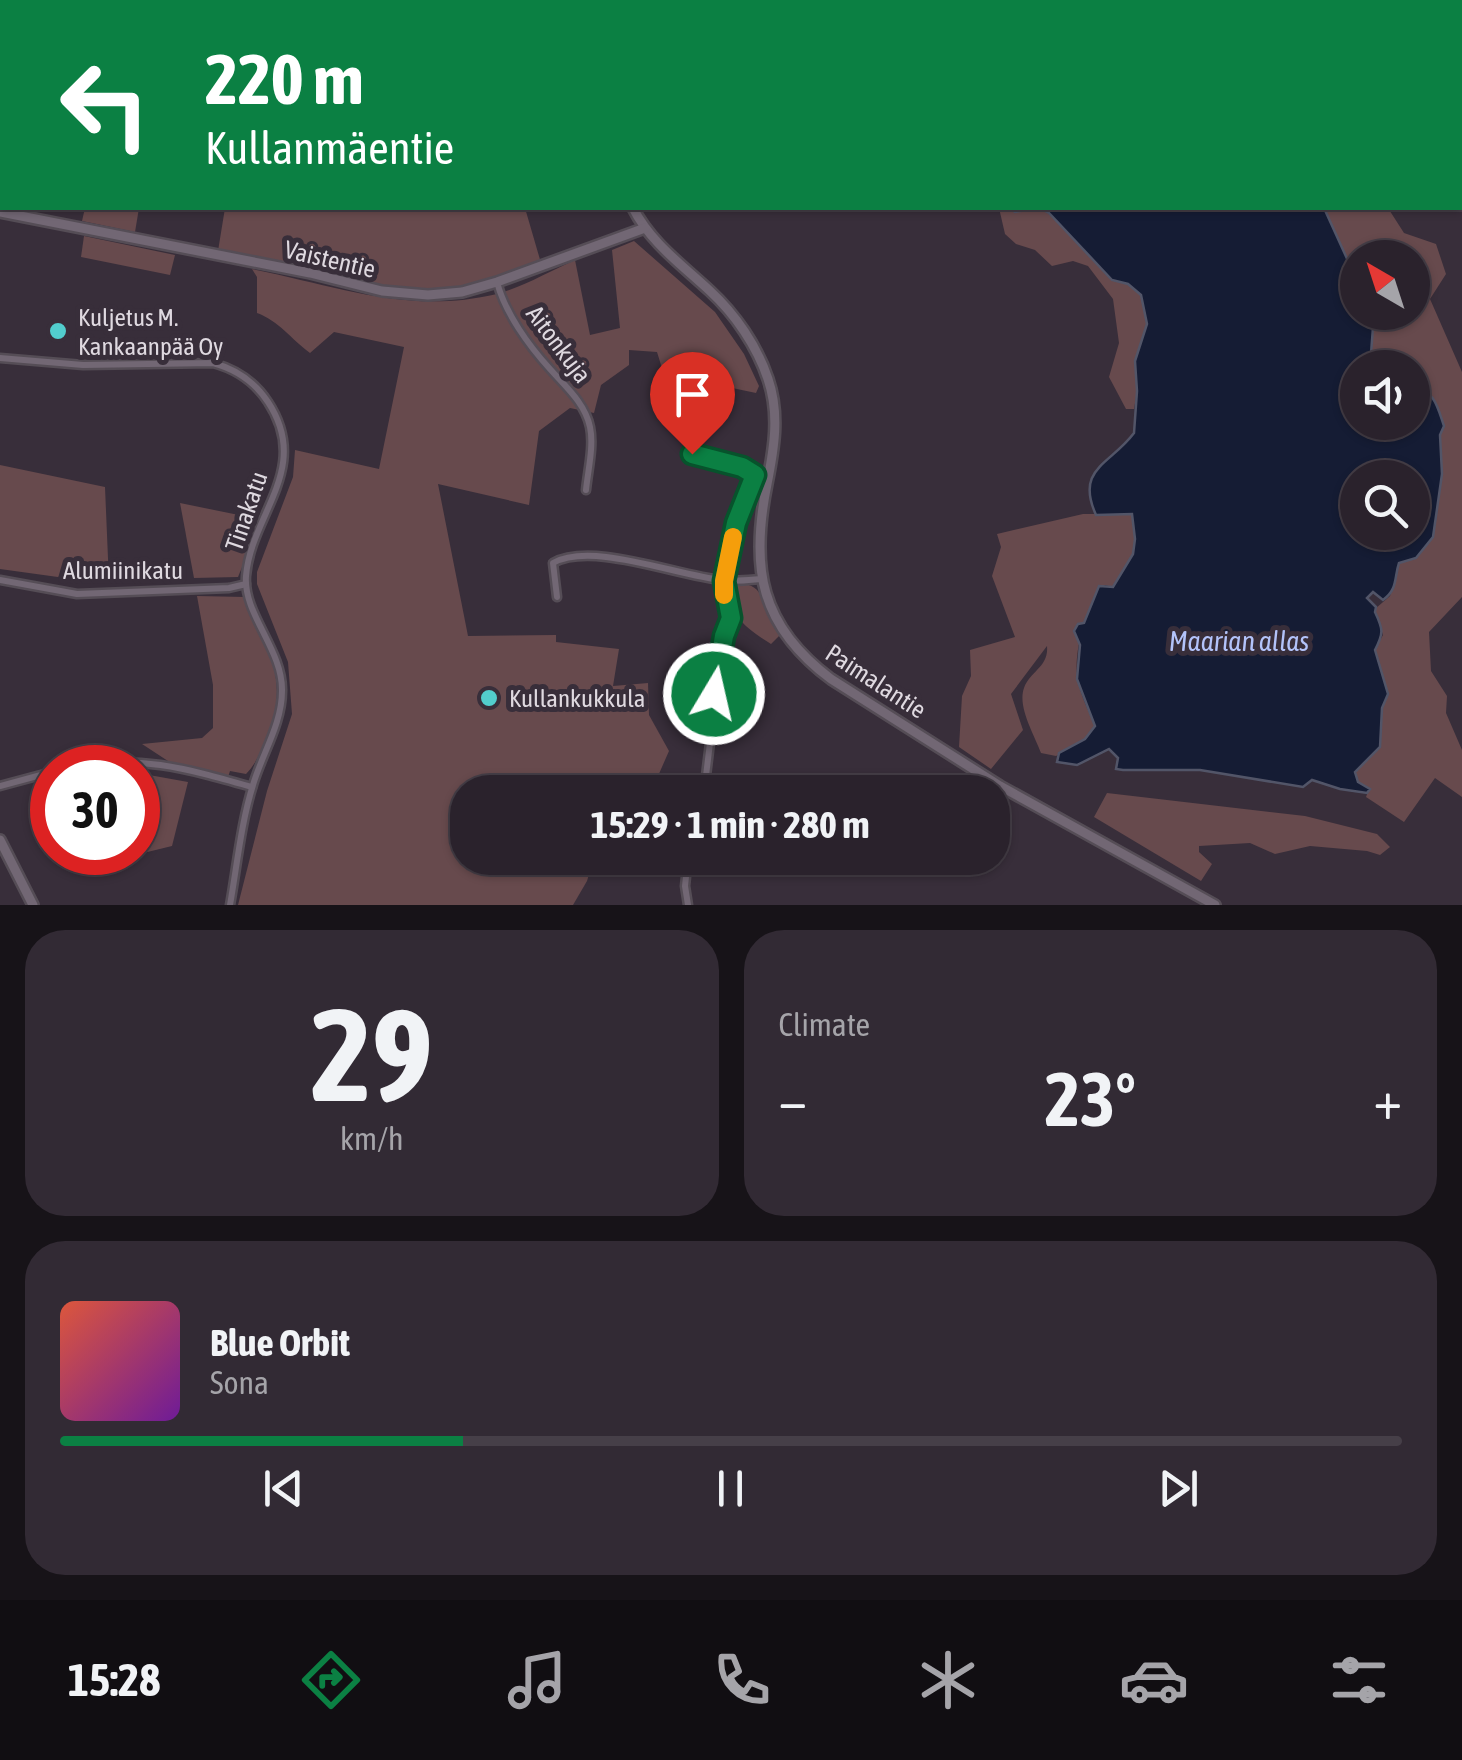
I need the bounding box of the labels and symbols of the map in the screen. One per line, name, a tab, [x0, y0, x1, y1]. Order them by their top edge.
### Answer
street label: Vaistentie	[282, 235, 378, 283]
north arrow	[1340, 240, 1430, 330]
street label: Aitonkuja	[521, 300, 597, 388]
place label: Kuljetus M. Kankaanpää Oy	[78, 303, 223, 360]
marker: Kuljetus M. Kankaanpää Oy	[47, 320, 69, 342]
pin	[650, 352, 735, 455]
street label: Tinakatu	[219, 468, 273, 554]
street label: Alumiinikatu	[63, 556, 183, 584]
water label: Maarian allas	[1169, 625, 1309, 657]
street label: Paimalantie	[821, 638, 931, 724]
position arrow	[662, 642, 766, 746]
place label: Kullankukkula	[509, 684, 645, 712]
marker: Kullankukkula	[478, 687, 500, 709]
speed limit sign: 30	[30, 745, 160, 875]

